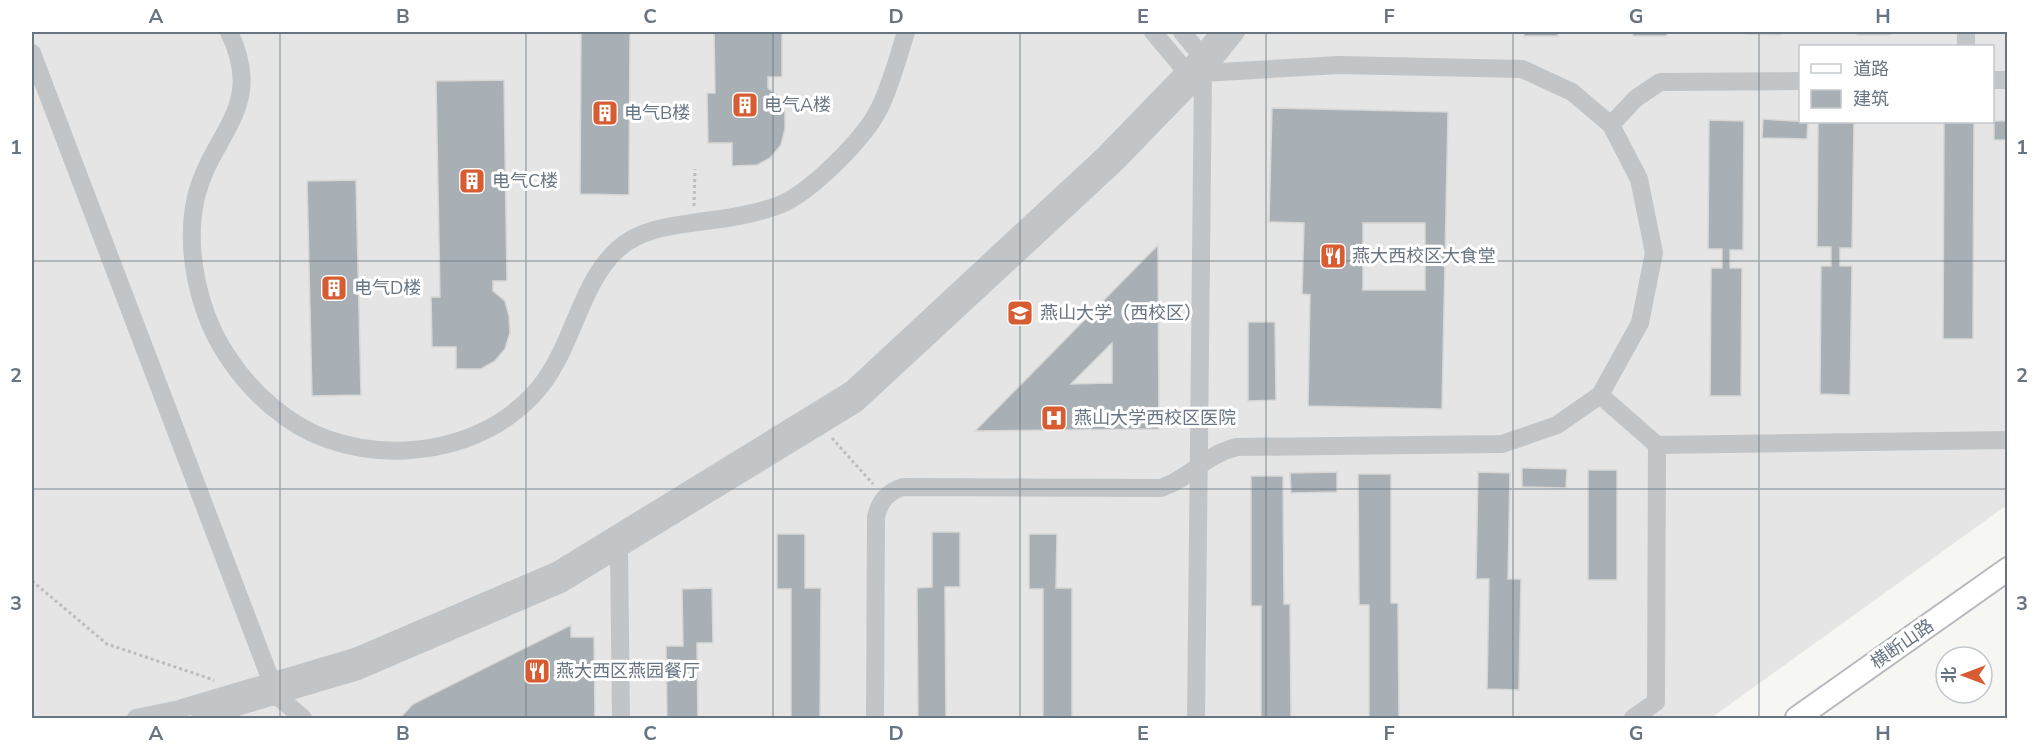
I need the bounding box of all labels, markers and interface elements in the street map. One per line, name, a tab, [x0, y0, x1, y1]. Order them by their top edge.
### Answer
text: A	[149, 3, 164, 30]
text: B	[396, 3, 410, 30]
text: C	[643, 3, 657, 30]
text: D	[888, 3, 904, 30]
text: E	[1137, 3, 1149, 30]
text: F	[1383, 3, 1395, 30]
text: G	[1629, 3, 1643, 30]
text: H	[1875, 3, 1891, 30]
legend	[1799, 45, 1994, 123]
text: 道路	[1853, 57, 1889, 81]
text: 建筑	[1853, 87, 1889, 111]
building icon: 电气A楼	[730, 90, 760, 120]
place label: 电气A楼	[764, 93, 831, 117]
building icon: 电气B楼	[590, 98, 620, 128]
place label: 电气B楼	[624, 101, 690, 125]
text: 1	[10, 134, 22, 161]
text: 1	[2016, 134, 2028, 161]
building icon: 电气C楼	[457, 166, 487, 196]
place label: 电气C楼	[492, 169, 558, 193]
restaurant icon: 燕大西校区大食堂	[1318, 241, 1348, 271]
place label: 燕大西校区大食堂	[1352, 244, 1496, 268]
building icon: 电气D楼	[319, 273, 349, 303]
place label: 电气D楼	[354, 276, 421, 300]
school or university icon: 燕山大学（西校区）	[1005, 298, 1035, 328]
place label: 燕山大学（西校区）	[1040, 301, 1202, 325]
text: 2	[10, 362, 22, 389]
text: 2	[2016, 362, 2028, 389]
hospital icon: 燕山大学西校区医院	[1039, 403, 1069, 433]
place label: 燕山大学西校区医院	[1074, 406, 1236, 430]
text: 3	[10, 590, 22, 617]
text: 3	[2016, 590, 2028, 617]
street label: 横断山路	[1866, 614, 1938, 674]
north arrow	[1934, 645, 1994, 705]
restaurant icon: 燕大西区燕园餐厅	[522, 656, 552, 686]
place label: 燕大西区燕园餐厅	[556, 659, 700, 683]
text: 北	[1939, 667, 1961, 683]
text: A	[149, 720, 164, 747]
text: B	[396, 720, 410, 747]
text: C	[643, 720, 657, 747]
text: D	[888, 720, 904, 747]
text: E	[1137, 720, 1149, 747]
text: F	[1383, 720, 1395, 747]
text: G	[1629, 720, 1643, 747]
text: H	[1875, 720, 1891, 747]

